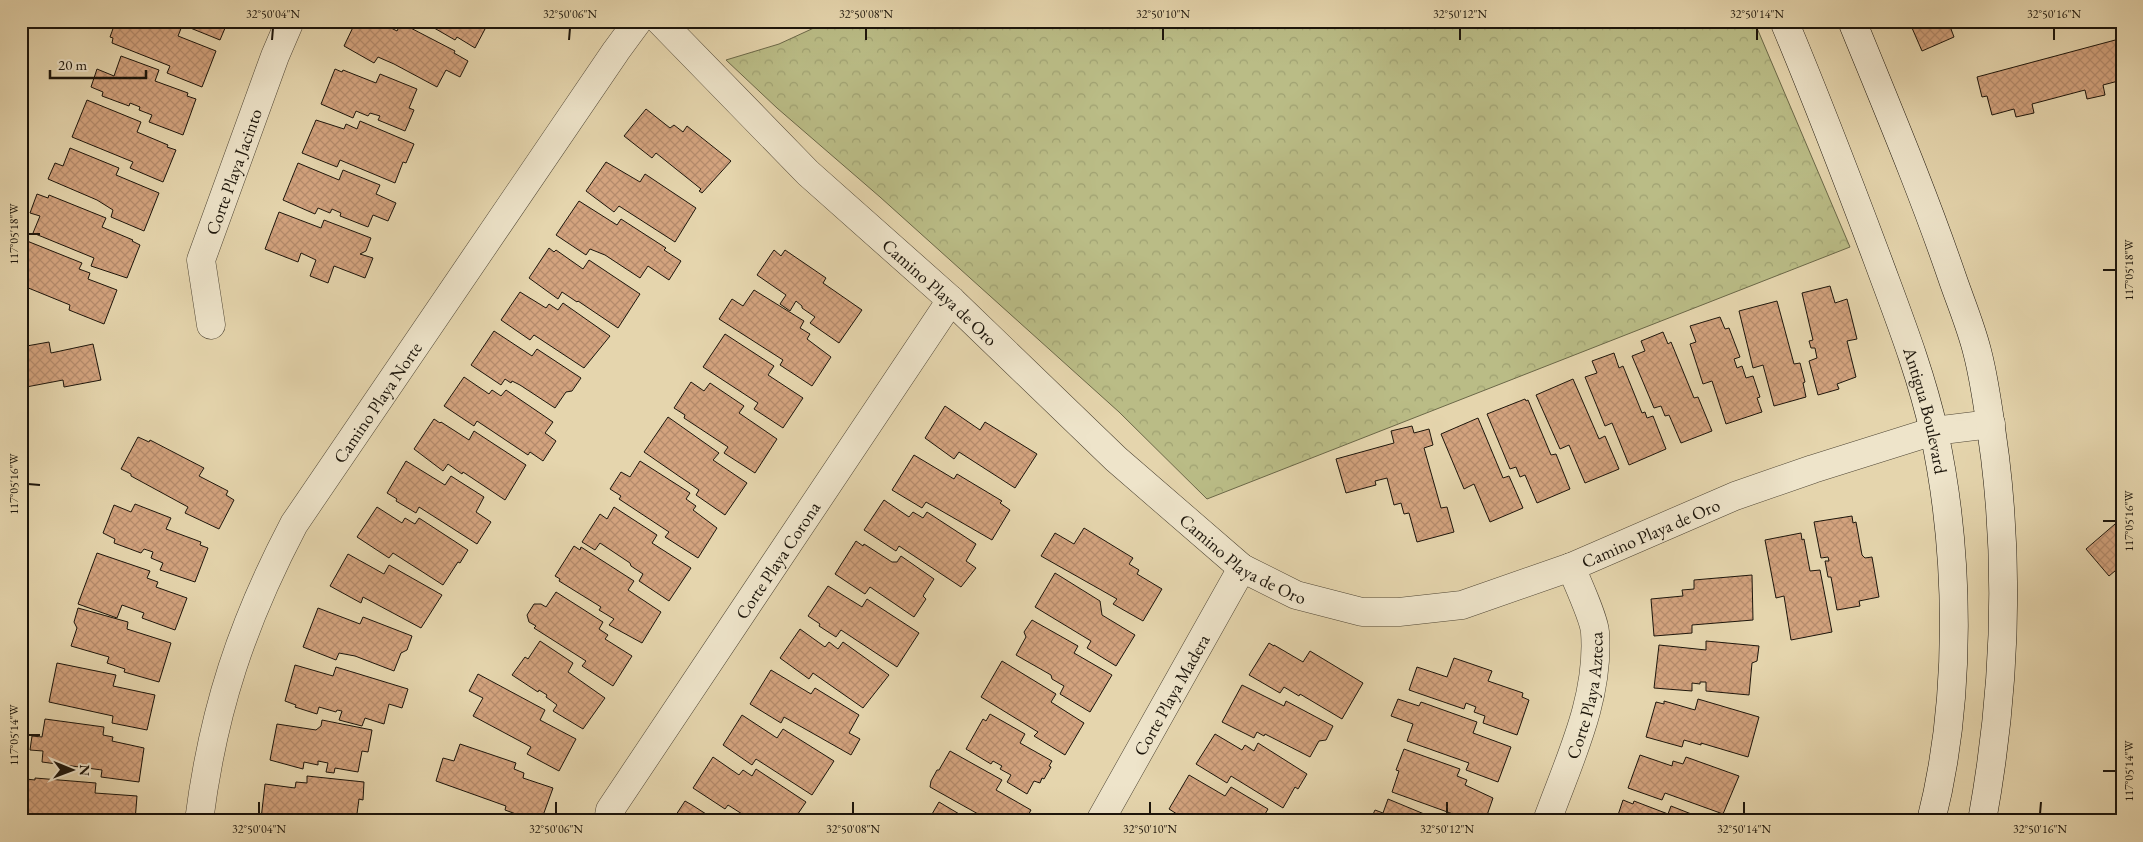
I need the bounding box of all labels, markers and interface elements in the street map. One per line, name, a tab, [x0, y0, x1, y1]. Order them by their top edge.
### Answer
text: 32°50'04"N	[246, 6, 300, 22]
text: 32°50'06"N	[543, 6, 597, 22]
text: 32°50'08"N	[839, 6, 893, 22]
text: 32°50'10"N	[1136, 6, 1190, 22]
text: 32°50'12"N	[1433, 6, 1487, 22]
text: 32°50'14"N	[1730, 6, 1784, 22]
text: 32°50'16"N	[2027, 6, 2081, 22]
scale bar	[50, 48, 146, 80]
text: 20 m	[58, 55, 87, 74]
street label: Corte Playa Jacinto	[200, 105, 267, 238]
text: 117°05'18"W	[6, 202, 22, 265]
street label: Camino Playa de Oro	[878, 233, 1003, 351]
text: 117°05'18"W	[2121, 238, 2137, 301]
street label: Camino Playa Norte	[327, 337, 426, 467]
street label: Antigua Boulevard	[1898, 343, 1953, 476]
text: 117°05'16"W	[6, 452, 22, 515]
text: 117°05'16"W	[2121, 489, 2137, 552]
street label: Camino Playa de Oro	[1578, 493, 1723, 573]
street label: Corte Playa Corona	[730, 496, 825, 623]
street label: Camino Playa de Oro	[1175, 508, 1308, 609]
street label: Corte Playa Madera	[1128, 629, 1215, 760]
street label: Corte Playa Azteca	[1560, 631, 1607, 762]
text: 117°05'14"W	[6, 703, 22, 766]
text: 117°05'14"W	[2121, 739, 2137, 802]
north arrow	[48, 744, 98, 794]
text: N	[76, 764, 94, 777]
text: 32°50'04"N	[232, 821, 286, 837]
text: 32°50'06"N	[529, 821, 583, 837]
text: 32°50'08"N	[826, 821, 880, 837]
text: 32°50'10"N	[1123, 821, 1177, 837]
text: 32°50'12"N	[1420, 821, 1474, 837]
text: 32°50'14"N	[1717, 821, 1771, 837]
text: 32°50'16"N	[2013, 821, 2067, 837]

